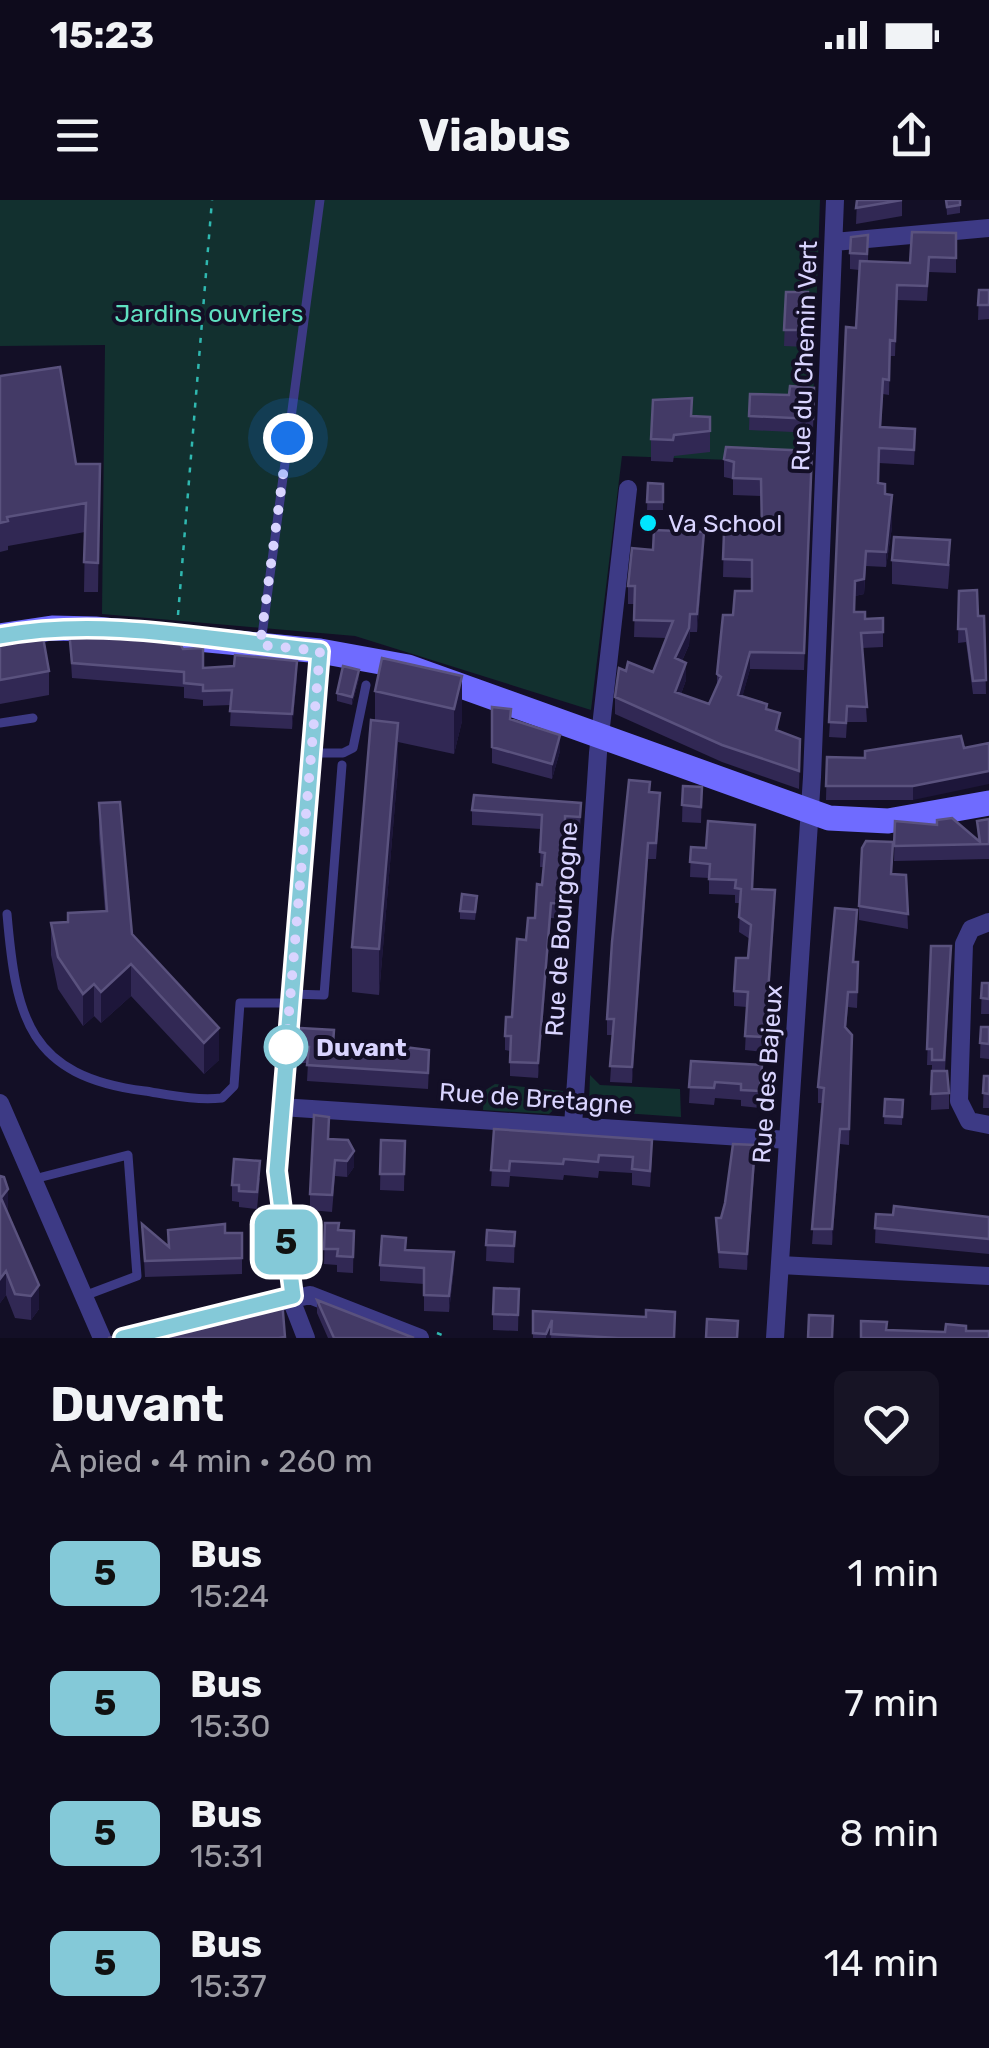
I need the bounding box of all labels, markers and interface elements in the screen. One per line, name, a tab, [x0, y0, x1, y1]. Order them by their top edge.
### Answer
text: 15:23	[50, 12, 154, 58]
icon: menu	[50, 108, 105, 163]
icon: share	[884, 108, 939, 163]
text: Viabus	[418, 109, 571, 162]
street label: Rue du Chemin Vert	[786, 240, 823, 472]
park label: Jardins ouvriers	[115, 299, 303, 328]
your location	[263, 413, 313, 463]
place label: Va School	[668, 509, 782, 538]
marker: Va School	[637, 512, 659, 534]
street label: Rue de Bourgogne	[540, 821, 583, 1037]
street label: Rue des Bajeux	[747, 984, 788, 1164]
marker: Duvant	[265, 1026, 307, 1068]
place label: Duvant	[316, 1033, 407, 1062]
street label: Rue de Bretagne	[438, 1077, 634, 1120]
line badge: 5	[254, 1210, 318, 1274]
text: 5	[275, 1221, 297, 1263]
button: heart	[834, 1371, 939, 1476]
text: Duvant	[50, 1376, 224, 1433]
text: À pied · 4 min · 260 m	[50, 1442, 373, 1480]
text: Bus	[190, 1531, 262, 1577]
text: 1 min	[847, 1550, 939, 1596]
text: 5	[94, 1552, 116, 1594]
text: 15:24	[190, 1577, 269, 1615]
text: Bus	[190, 1661, 262, 1707]
text: 7 min	[844, 1680, 939, 1726]
text: 5	[94, 1682, 116, 1724]
text: 15:30	[190, 1707, 270, 1745]
text: Bus	[190, 1791, 262, 1837]
text: 8 min	[840, 1810, 939, 1856]
text: 5	[94, 1812, 116, 1854]
text: 15:31	[190, 1837, 263, 1875]
text: Bus	[190, 1921, 262, 1967]
text: 14 min	[824, 1940, 939, 1986]
text: 5	[94, 1942, 116, 1984]
text: 15:37	[190, 1967, 267, 2005]

